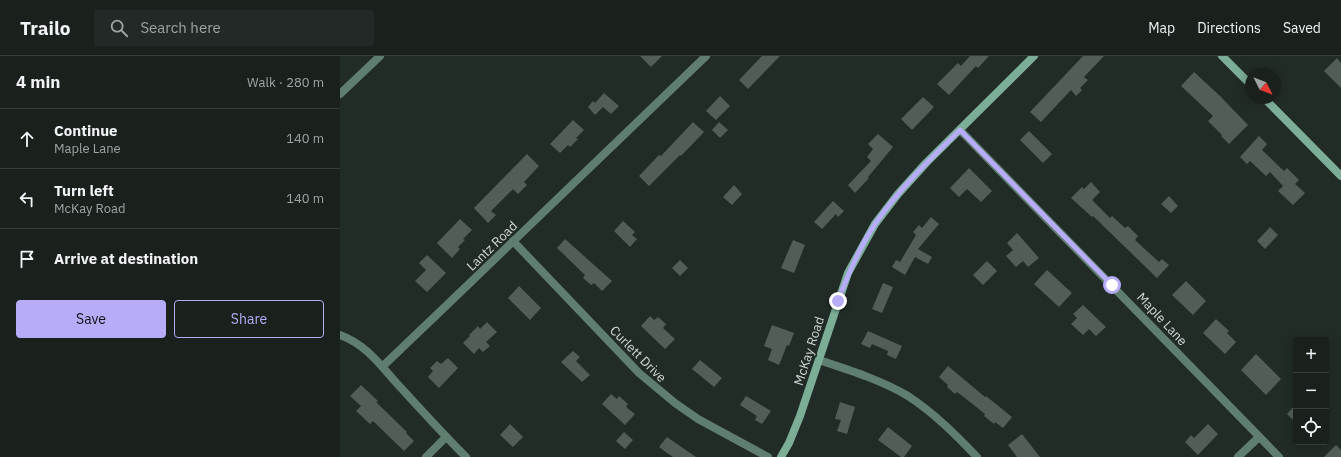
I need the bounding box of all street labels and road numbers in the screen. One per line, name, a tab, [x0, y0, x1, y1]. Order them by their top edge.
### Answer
street label: Lantz Road	[463, 218, 521, 274]
street label: Maple Lane	[1133, 289, 1191, 349]
street label: McKay Road	[790, 314, 828, 388]
street label: Curlett Drive	[606, 322, 670, 386]

